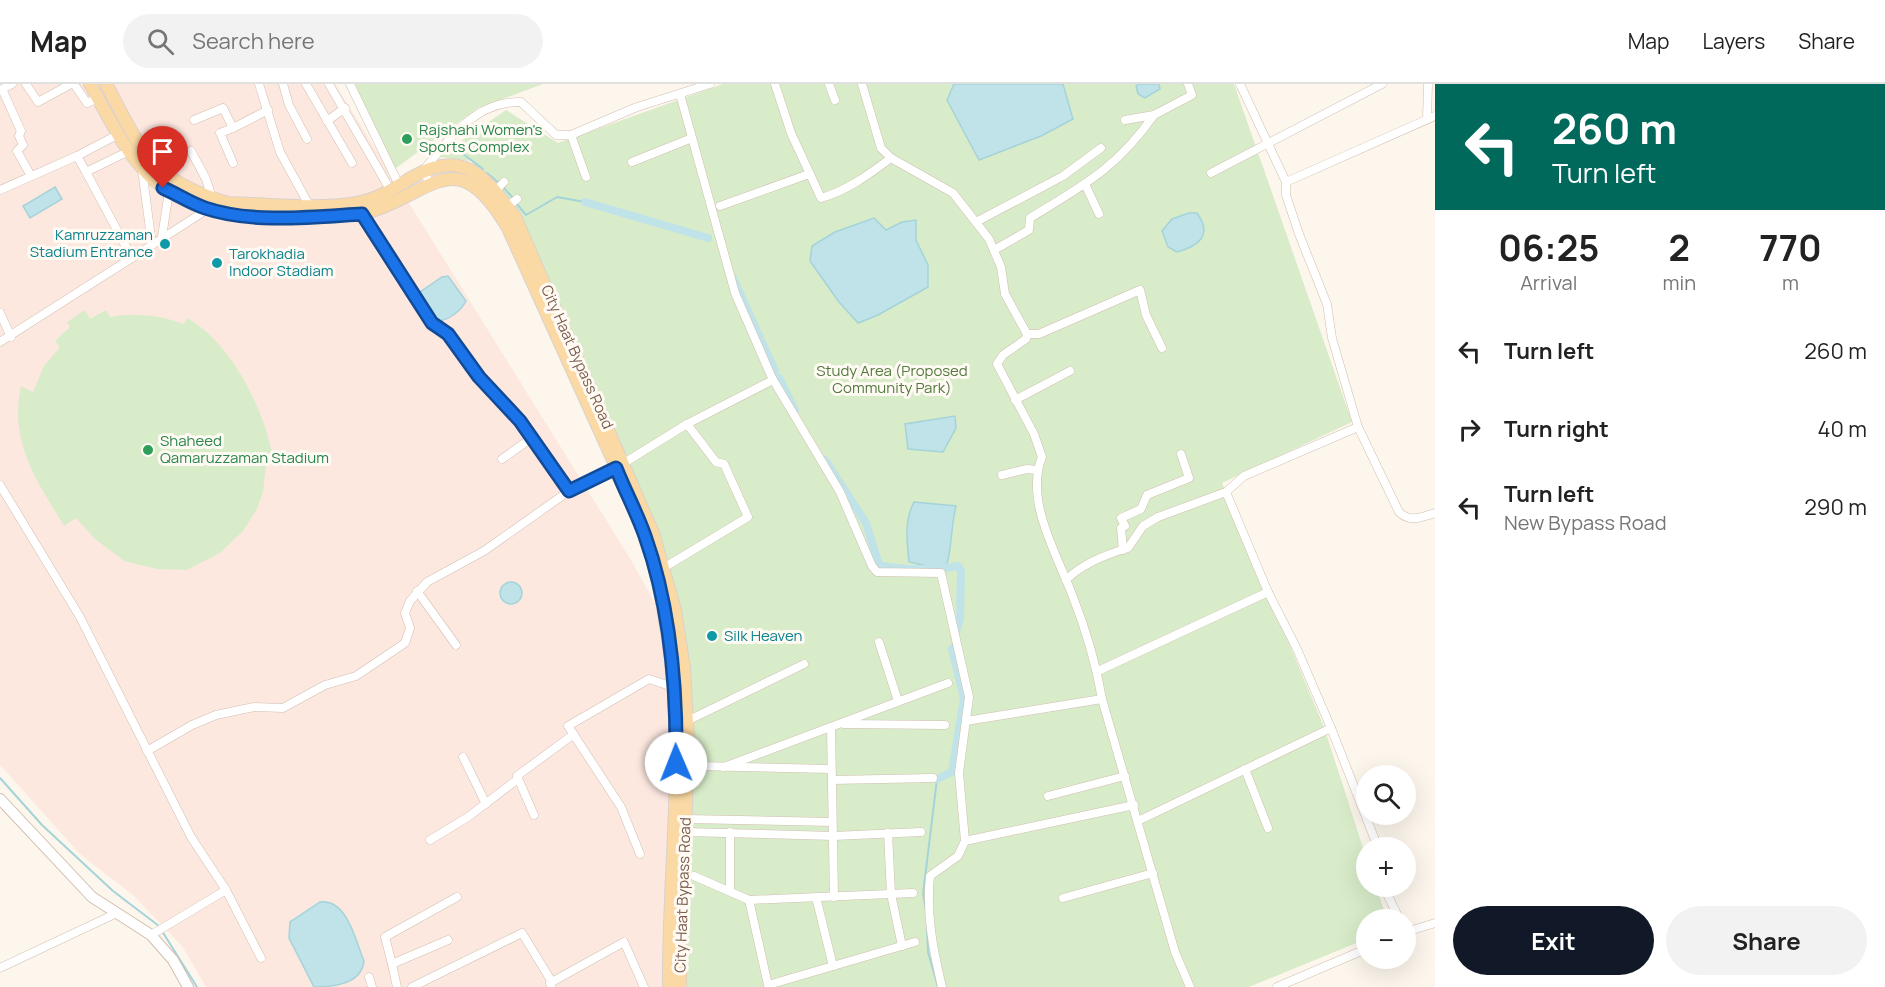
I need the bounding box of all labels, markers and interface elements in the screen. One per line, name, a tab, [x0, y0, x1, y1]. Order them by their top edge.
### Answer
search box	[123, 14, 543, 68]
text: Map	[30, 22, 87, 60]
icon: search	[144, 25, 177, 58]
text: Search here	[192, 26, 315, 56]
text: Map	[1628, 27, 1669, 55]
text: Layers	[1702, 27, 1765, 55]
text: Share	[1798, 27, 1855, 55]
text: 260 m	[1552, 99, 1677, 157]
icon: left	[1453, 108, 1531, 186]
place label: Rajshahi Women's Sports Complex	[419, 119, 543, 157]
pin	[137, 126, 188, 188]
marker: Rajshahi Women's Sports Complex	[400, 132, 414, 146]
icon: arrive	[146, 135, 179, 168]
text: Turn left	[1552, 154, 1656, 191]
text: 06:25	[1498, 223, 1599, 272]
text: 2	[1669, 223, 1690, 272]
text: 770	[1759, 223, 1822, 272]
place label: Kamruzzaman Stadium Entrance	[30, 224, 153, 262]
marker: Kamruzzaman Stadium Entrance	[158, 237, 172, 251]
place label: Tarokhadia Indoor Stadiam	[229, 243, 333, 281]
marker: Tarokhadia Indoor Stadiam	[210, 256, 224, 270]
text: Arrival	[1520, 269, 1577, 296]
text: min	[1663, 269, 1696, 296]
text: m	[1782, 269, 1799, 296]
street label: City Haat Bypass Road	[536, 281, 619, 432]
icon: left	[1453, 335, 1486, 368]
text: Turn left	[1504, 336, 1594, 366]
text: 260 m	[1804, 336, 1867, 366]
park label: Study Area (Proposed Community Park)	[816, 360, 968, 398]
icon: right	[1453, 413, 1486, 446]
text: Turn right	[1504, 414, 1609, 444]
text: 40 m	[1818, 414, 1867, 444]
place label: Shaheed Qamaruzzaman Stadium	[160, 430, 329, 468]
marker: Shaheed Qamaruzzaman Stadium	[141, 443, 155, 457]
text: Turn left	[1504, 479, 1594, 509]
icon: left	[1453, 491, 1486, 524]
text: 290 m	[1804, 492, 1867, 522]
text: New Bypass Road	[1504, 509, 1667, 536]
place label: Silk Heaven	[724, 625, 802, 646]
marker: Silk Heaven	[705, 629, 719, 643]
position arrow	[644, 731, 708, 795]
map controls	[1356, 765, 1416, 969]
button: search	[1356, 765, 1416, 825]
street label: City Haat Bypass Road	[669, 817, 696, 973]
button: +	[1356, 837, 1416, 897]
button: Exit	[1453, 906, 1654, 975]
button: Share	[1666, 906, 1867, 975]
button: −	[1356, 909, 1416, 969]

